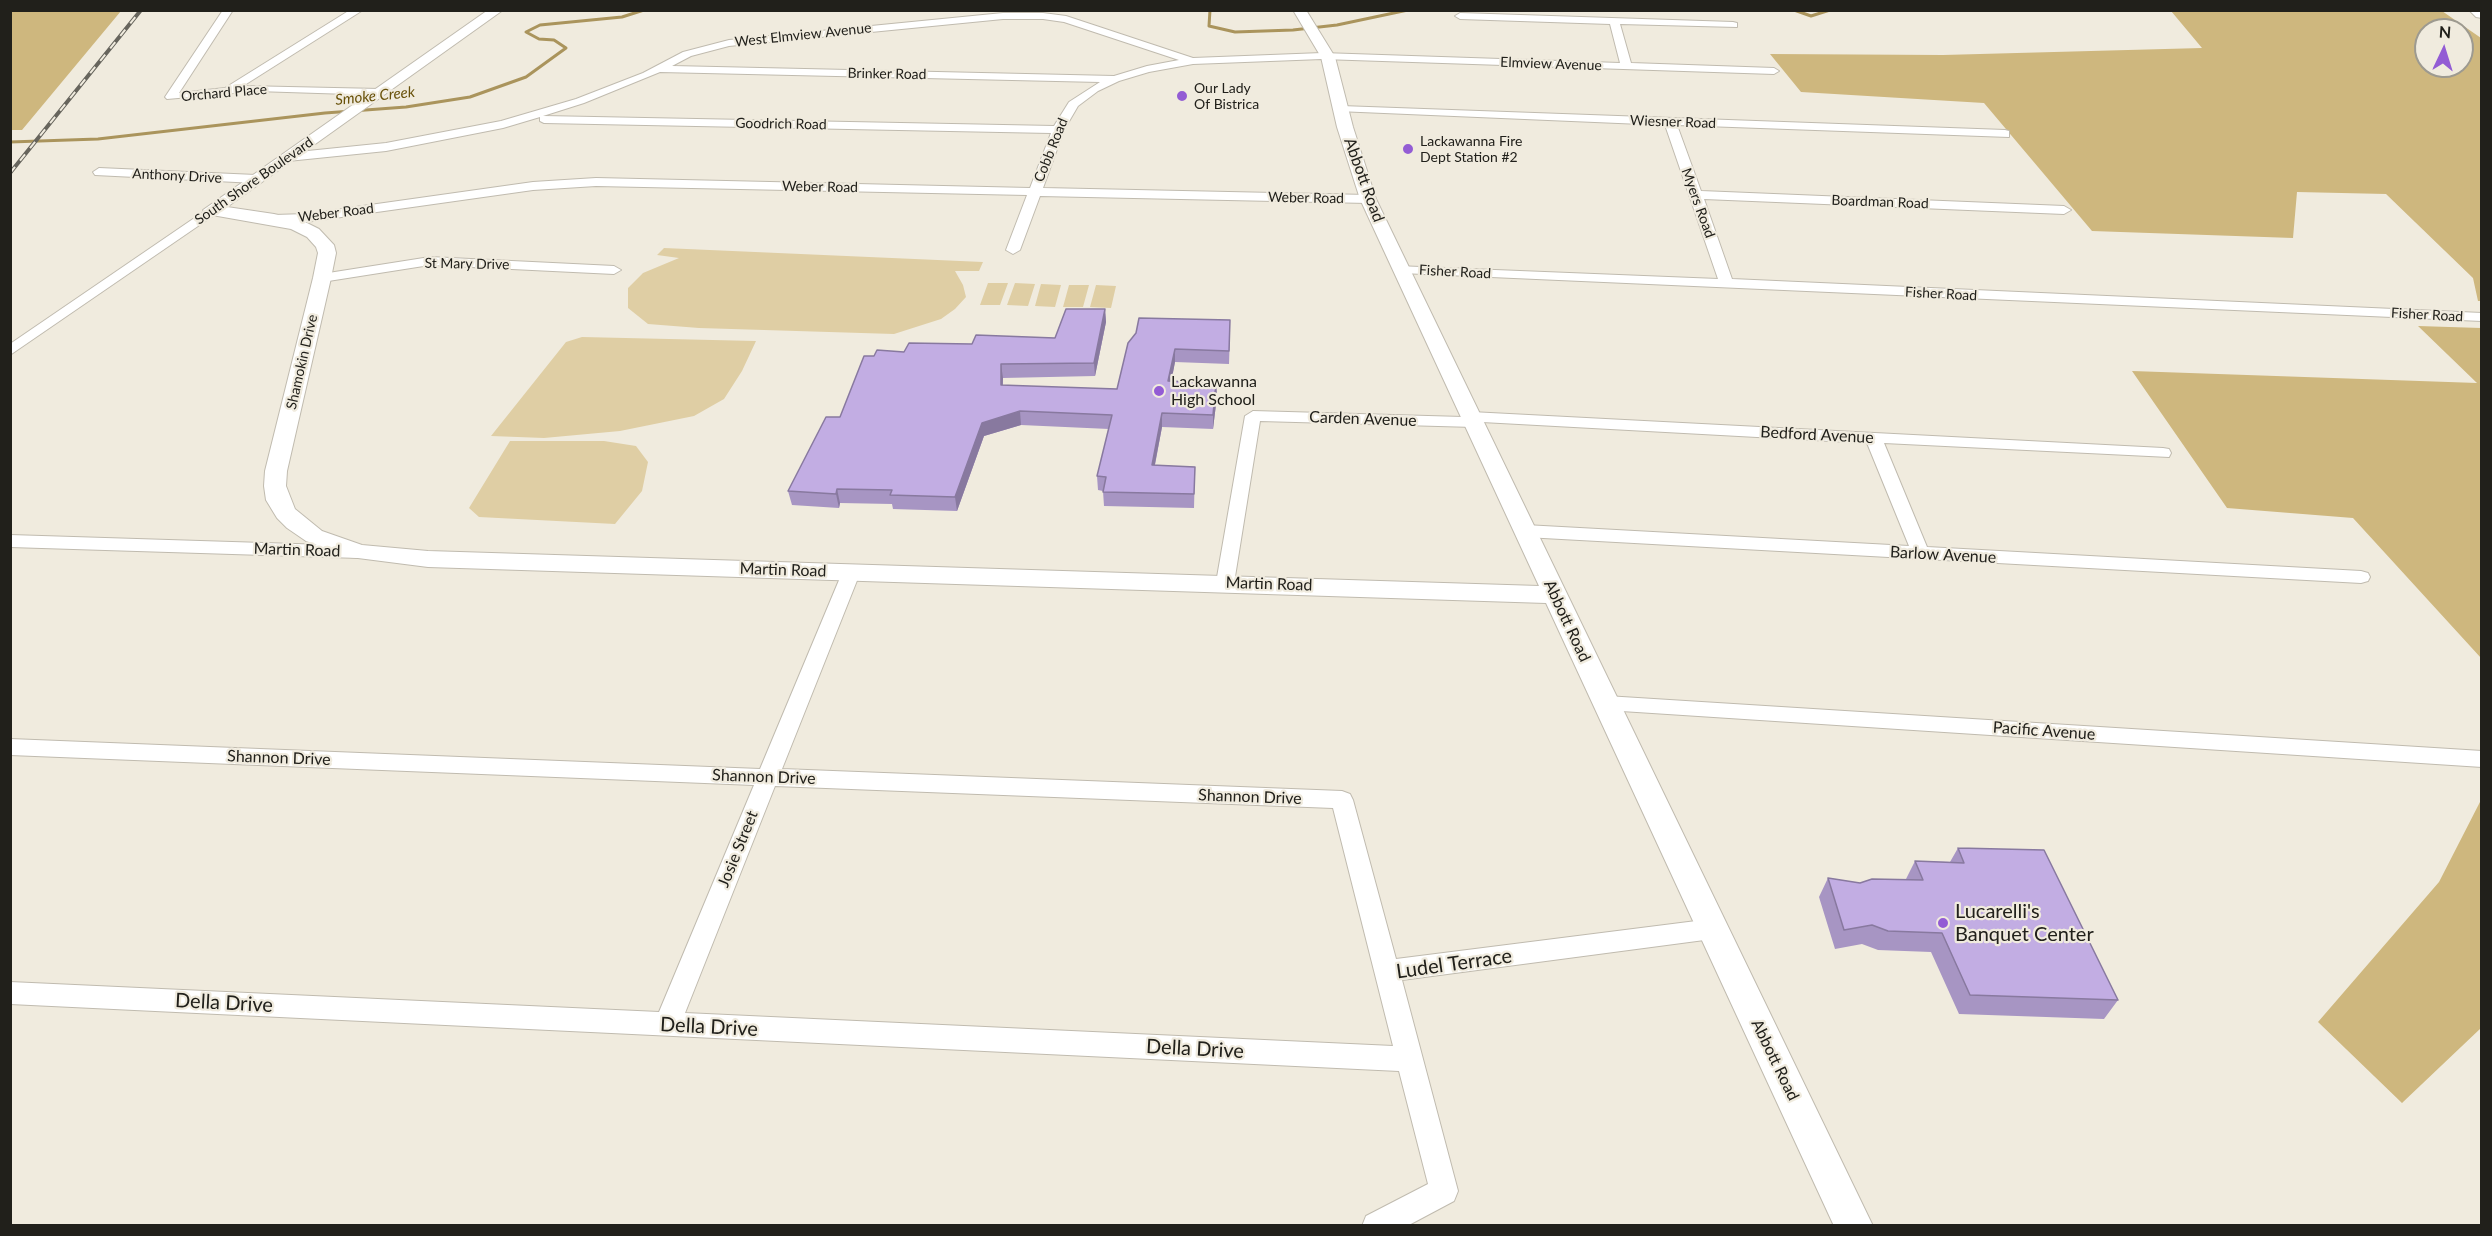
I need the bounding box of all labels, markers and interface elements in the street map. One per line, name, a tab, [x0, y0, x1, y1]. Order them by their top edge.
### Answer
north arrow	[2414, 18, 2474, 78]
street label: West Elmview Avenue	[734, 19, 872, 51]
text: N	[2438, 22, 2452, 41]
street label: Elmview Avenue	[1500, 54, 1602, 74]
street label: Brinker Road	[847, 65, 927, 83]
place label: Our Lady Of Bistrica	[1194, 80, 1259, 112]
street label: Orchard Place	[180, 81, 268, 105]
water label: Smoke Creek	[334, 83, 416, 109]
marker: Our Lady Of Bistrica	[1175, 89, 1189, 103]
street label: Wiesner Road	[1630, 112, 1716, 132]
street label: Goodrich Road	[735, 115, 827, 133]
street label: Cobb Road	[1031, 116, 1071, 184]
place label: Lackawanna Fire Dept Station #2	[1420, 133, 1522, 166]
street label: South Shore Boulevard	[192, 134, 316, 228]
street label: Abbott Road	[1340, 135, 1388, 225]
marker: Lackawanna Fire Dept Station #2	[1401, 142, 1415, 156]
street label: Anthony Drive	[132, 165, 222, 187]
street label: Myers Road	[1678, 166, 1718, 240]
street label: Weber Road	[782, 178, 858, 196]
street label: Weber Road	[1268, 189, 1344, 207]
street label: Boardman Road	[1831, 192, 1929, 212]
street label: Weber Road	[297, 200, 375, 226]
street label: St Mary Drive	[424, 255, 510, 273]
street label: Fisher Road	[1418, 262, 1492, 282]
street label: Fisher Road	[1904, 284, 1978, 304]
street label: Fisher Road	[2390, 305, 2464, 325]
street label: Shamokin Drive	[283, 313, 321, 411]
place label: Lackawanna High School	[1171, 372, 1257, 410]
marker: Lackawanna High School	[1152, 384, 1166, 398]
street label: Carden Avenue	[1309, 408, 1417, 430]
street label: Bedford Avenue	[1760, 422, 1874, 448]
street label: Martin Road	[253, 539, 341, 561]
street label: Barlow Avenue	[1889, 543, 1997, 567]
street label: Martin Road	[739, 559, 827, 581]
street label: Martin Road	[1225, 573, 1313, 595]
street label: Abbott Road	[1540, 577, 1594, 665]
street label: Pacific Avenue	[1992, 718, 2096, 744]
street label: Shannon Drive	[227, 747, 331, 769]
street label: Shannon Drive	[712, 766, 816, 788]
street label: Shannon Drive	[1198, 786, 1302, 808]
street label: Josie Street	[714, 808, 762, 890]
place label: Lucarelli's Banquet Center	[1955, 900, 2094, 947]
marker: Lucarelli's Banquet Center	[1936, 916, 1950, 930]
street label: Ludel Terrace	[1395, 944, 1513, 984]
street label: Della Drive	[175, 988, 273, 1018]
street label: Della Drive	[660, 1012, 758, 1042]
street label: Abbott Road	[1747, 1016, 1803, 1104]
street label: Della Drive	[1146, 1034, 1244, 1064]

